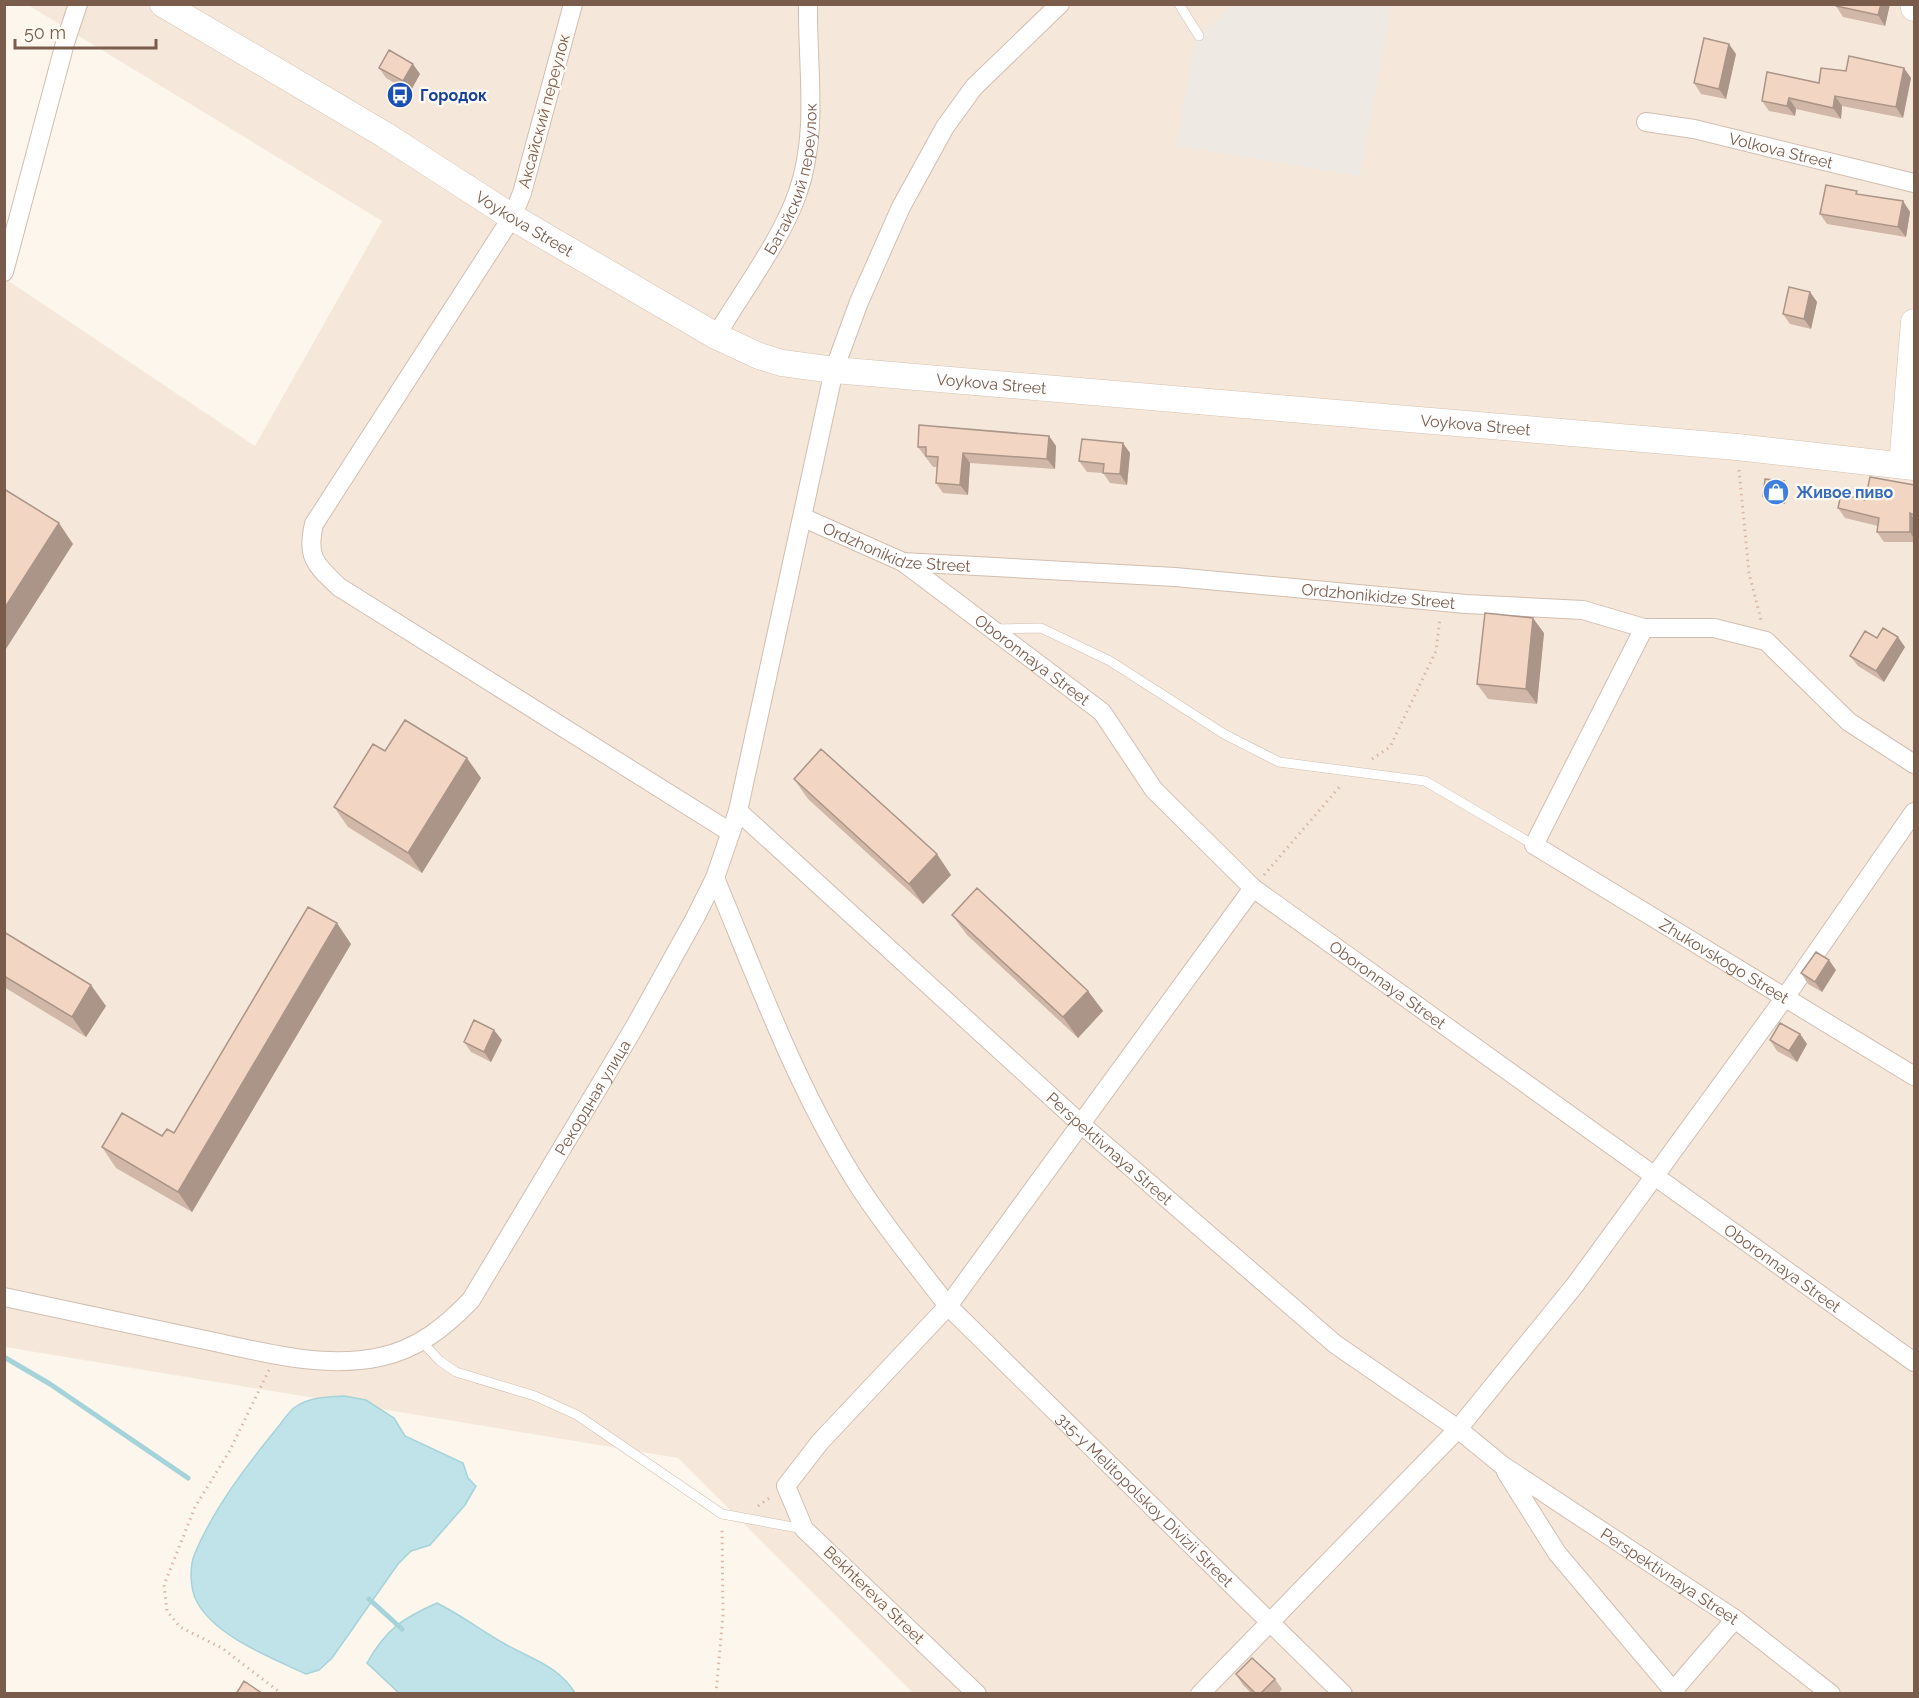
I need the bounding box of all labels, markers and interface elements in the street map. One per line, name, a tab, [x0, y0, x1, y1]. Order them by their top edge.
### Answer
scale bar	[15, 12, 156, 50]
text: 50 m	[24, 22, 66, 43]
street label: Аксайский переулок	[514, 32, 574, 190]
bus stop icon: Городок	[385, 80, 415, 110]
place label: Городок	[420, 86, 487, 105]
street label: Батайский переулок	[760, 103, 820, 258]
street label: Volkova Street	[1727, 128, 1836, 172]
street label: Voykova Street	[472, 187, 577, 260]
street label: Voykova Street	[935, 369, 1048, 398]
street label: Voykova Street	[1420, 411, 1532, 439]
shop icon: Живое пиво	[1761, 477, 1791, 507]
place label: Живое пиво	[1796, 483, 1893, 502]
street label: Ordzhonikidze Street	[820, 518, 972, 575]
street label: Ordzhonikidze Street	[1301, 579, 1457, 613]
street label: Oboronnaya Street	[971, 610, 1094, 709]
street label: Zhukovskogo Street	[1656, 914, 1793, 1008]
street label: Oboronnaya Street	[1326, 936, 1450, 1033]
street label: Рекордная улица	[550, 1036, 634, 1159]
street label: Perspektivnaya Street	[1043, 1088, 1177, 1209]
street label: Oboronnaya Street	[1721, 1220, 1845, 1316]
street label: 315-y Melitopolskoy Divizii Street	[1052, 1408, 1238, 1591]
street label: Perspektivnaya Street	[1597, 1524, 1743, 1629]
street label: Bekhtereva Street	[820, 1542, 929, 1648]

